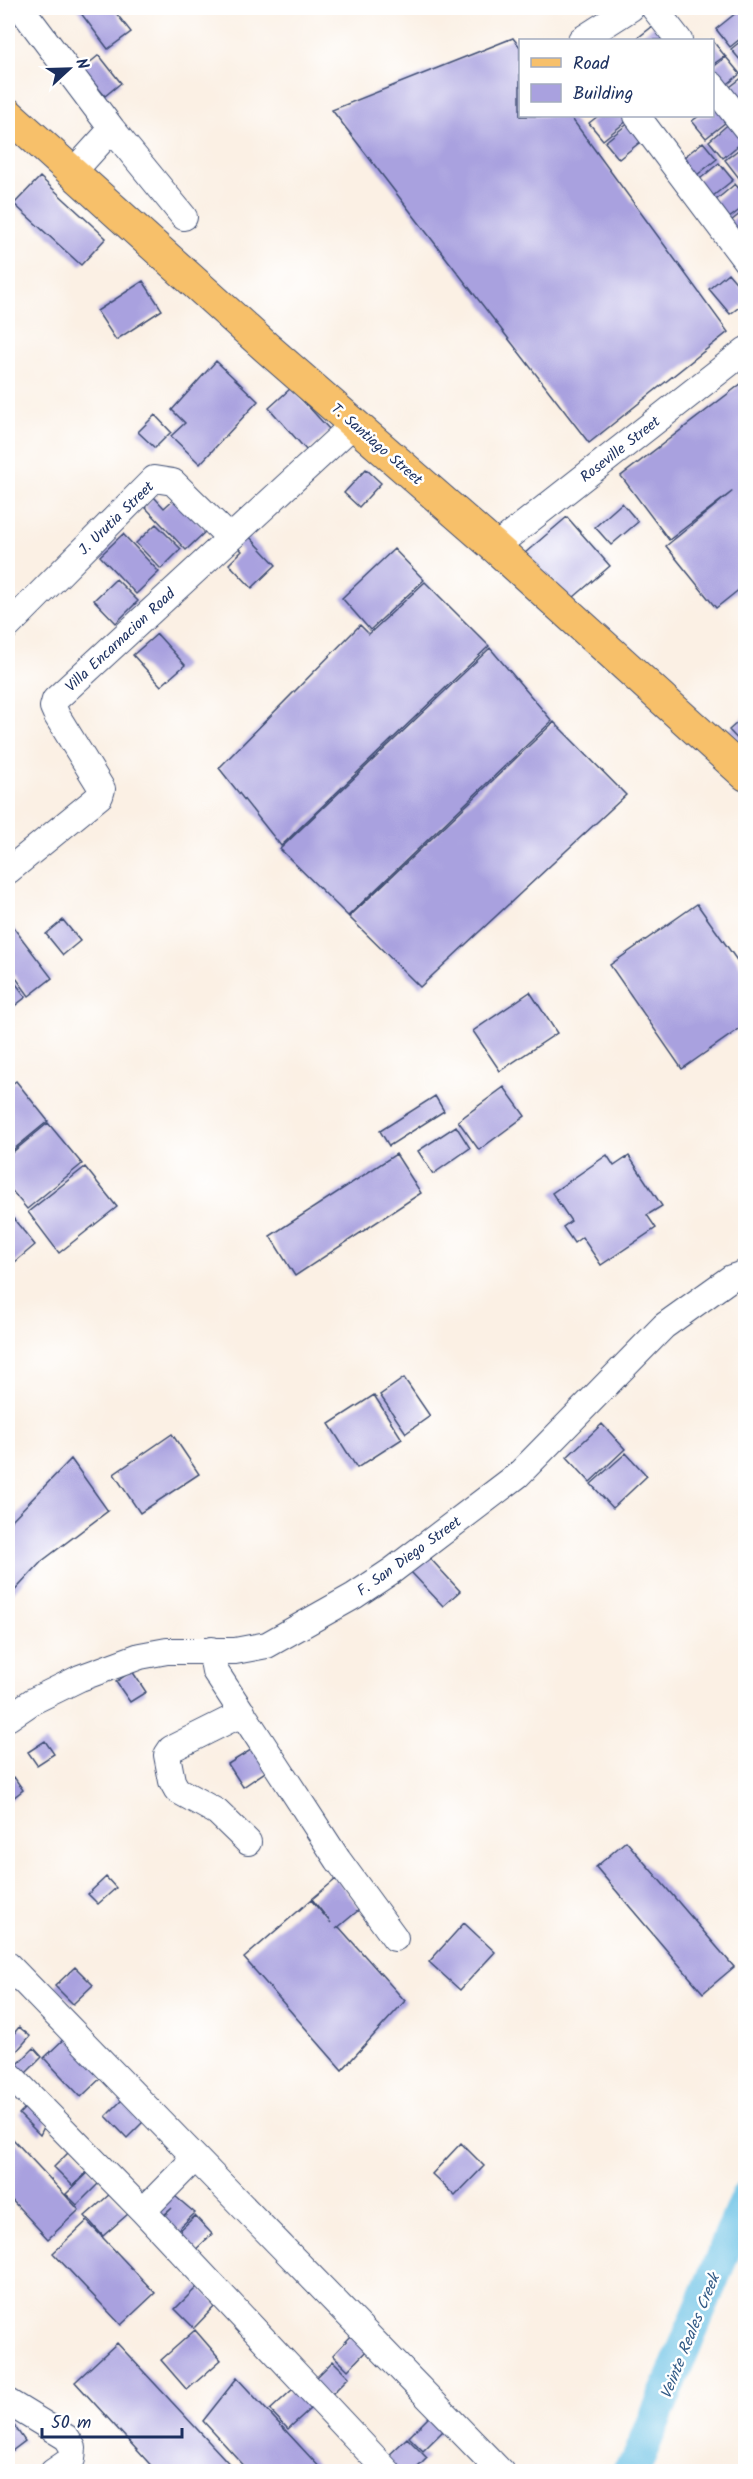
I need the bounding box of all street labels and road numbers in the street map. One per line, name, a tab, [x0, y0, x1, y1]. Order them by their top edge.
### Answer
street label: T. Santiago Street	[325, 398, 428, 492]
street label: Roseville Street	[575, 410, 666, 489]
street label: J. Urutia Street	[73, 476, 160, 561]
street label: Villa Encarnacion Road	[60, 583, 182, 698]
street label: F. San Diego Street	[352, 1510, 467, 1603]

